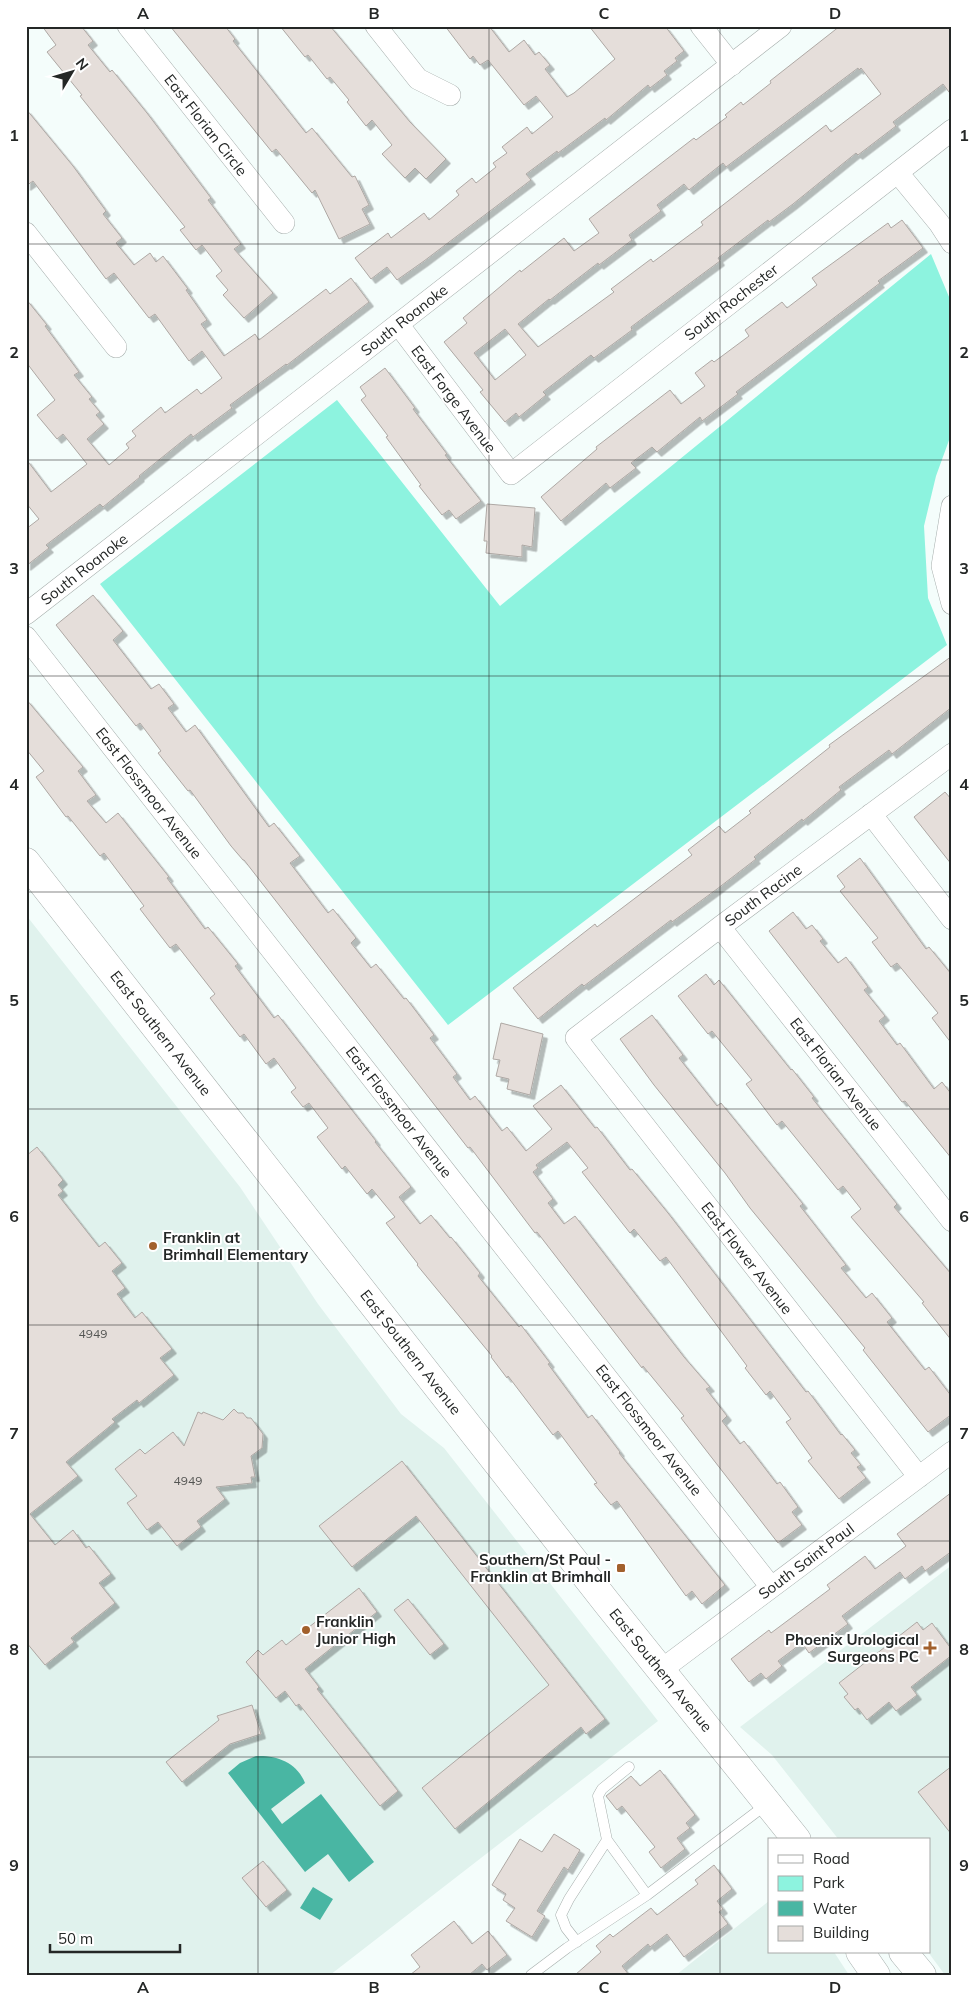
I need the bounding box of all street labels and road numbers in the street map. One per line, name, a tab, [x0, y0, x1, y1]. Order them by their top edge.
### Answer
street label: East Florian Circle	[160, 70, 252, 180]
street label: South Rochester	[680, 259, 782, 345]
street label: South Roanoke	[357, 280, 451, 360]
street label: East Forge Avenue	[407, 342, 501, 456]
street label: South Roanoke	[37, 529, 131, 609]
street label: East Flossmoor Avenue	[92, 723, 206, 863]
street label: South Racine	[721, 860, 805, 930]
street label: East Southern Avenue	[106, 967, 216, 1099]
street label: East Florian Avenue	[786, 1014, 886, 1134]
street label: East Flossmoor Avenue	[342, 1042, 456, 1182]
street label: East Flower Avenue	[697, 1198, 797, 1318]
street label: East Southern Avenue	[356, 1286, 466, 1418]
street label: East Flossmoor Avenue	[592, 1360, 706, 1500]
street label: South Saint Paul	[754, 1519, 858, 1603]
street label: East Southern Avenue	[605, 1604, 717, 1736]

